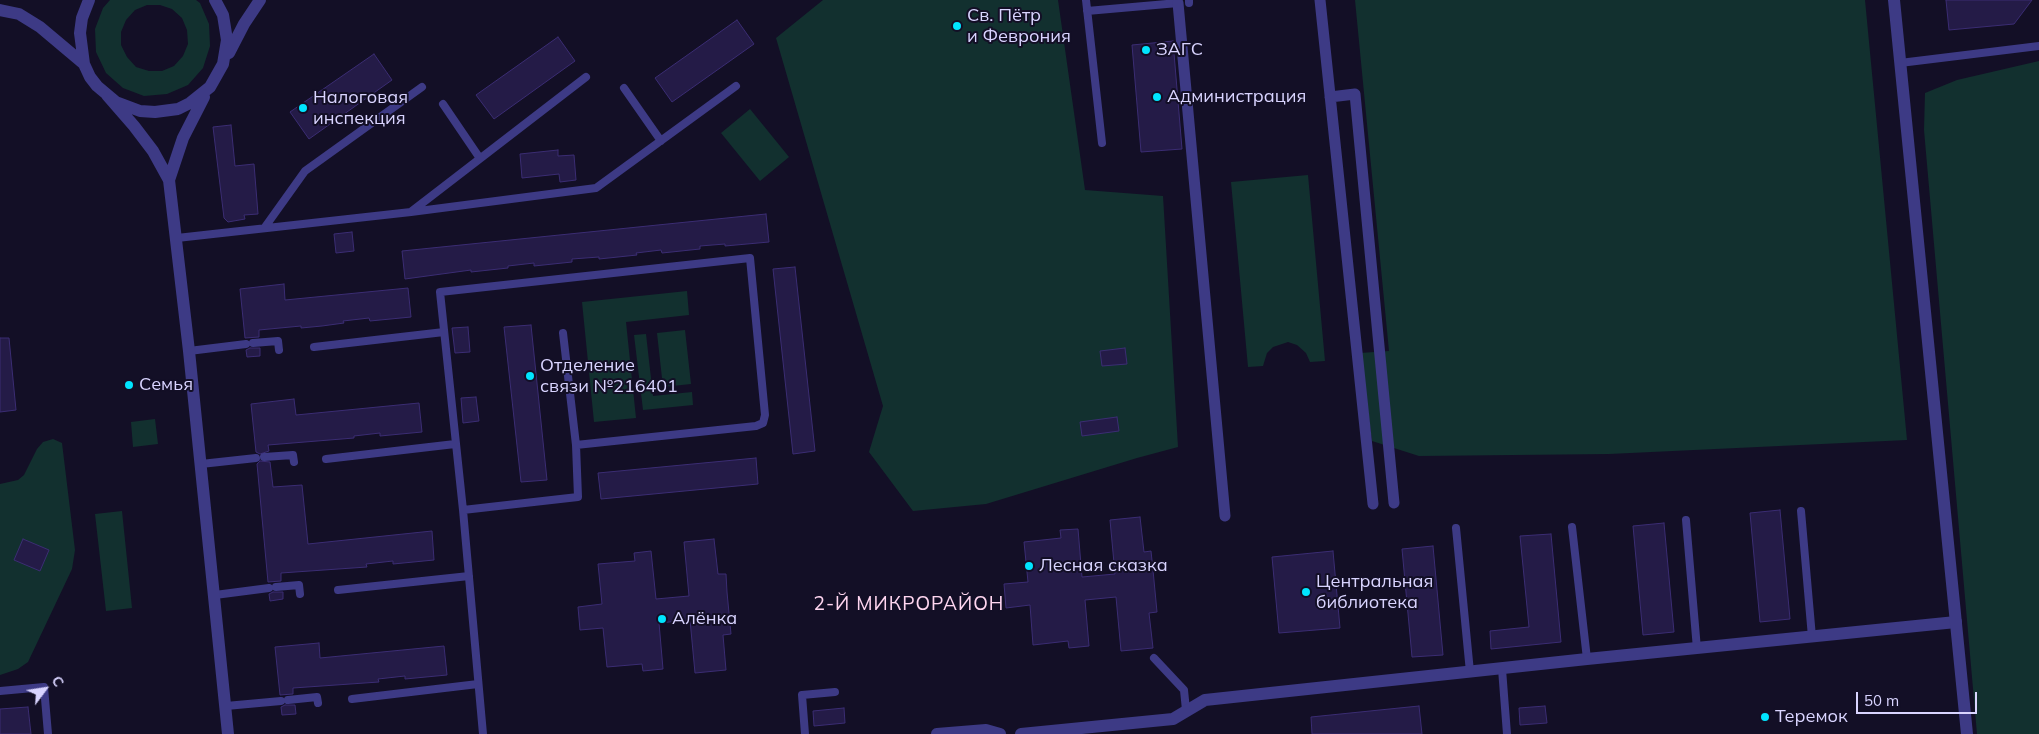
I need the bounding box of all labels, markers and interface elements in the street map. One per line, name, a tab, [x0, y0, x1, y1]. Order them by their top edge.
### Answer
place label: Св. Пётр и Феврония	[967, 5, 1071, 48]
marker: Св. Пётр и Феврония	[951, 20, 963, 32]
place label: ЗАГС	[1156, 39, 1203, 61]
marker: ЗАГС	[1140, 44, 1152, 56]
place label: Администрация	[1167, 86, 1306, 108]
place label: Налоговая инспекция	[313, 87, 408, 130]
marker: Администрация	[1151, 91, 1163, 103]
marker: Налоговая инспекция	[297, 102, 309, 114]
place label: Отделение связи №216401	[540, 355, 678, 398]
marker: Отделение связи №216401	[524, 370, 536, 382]
place label: Семья	[139, 374, 193, 396]
marker: Семья	[123, 379, 135, 391]
place label: Лесная сказка	[1039, 555, 1168, 577]
marker: Лесная сказка	[1023, 560, 1035, 572]
place label: Центральная библиотека	[1316, 571, 1433, 614]
marker: Центральная библиотека	[1300, 586, 1312, 598]
district label: 2-Й МИКРОРАЙОН	[812, 593, 1006, 615]
place label: Алёнка	[672, 608, 737, 630]
marker: Алёнка	[656, 613, 668, 625]
north arrow	[20, 664, 70, 714]
text: С	[48, 673, 68, 690]
scale bar	[1859, 682, 1980, 714]
text: 50 m	[1864, 691, 1899, 710]
place label: Теремок	[1775, 706, 1848, 728]
marker: Теремок	[1759, 711, 1771, 723]

